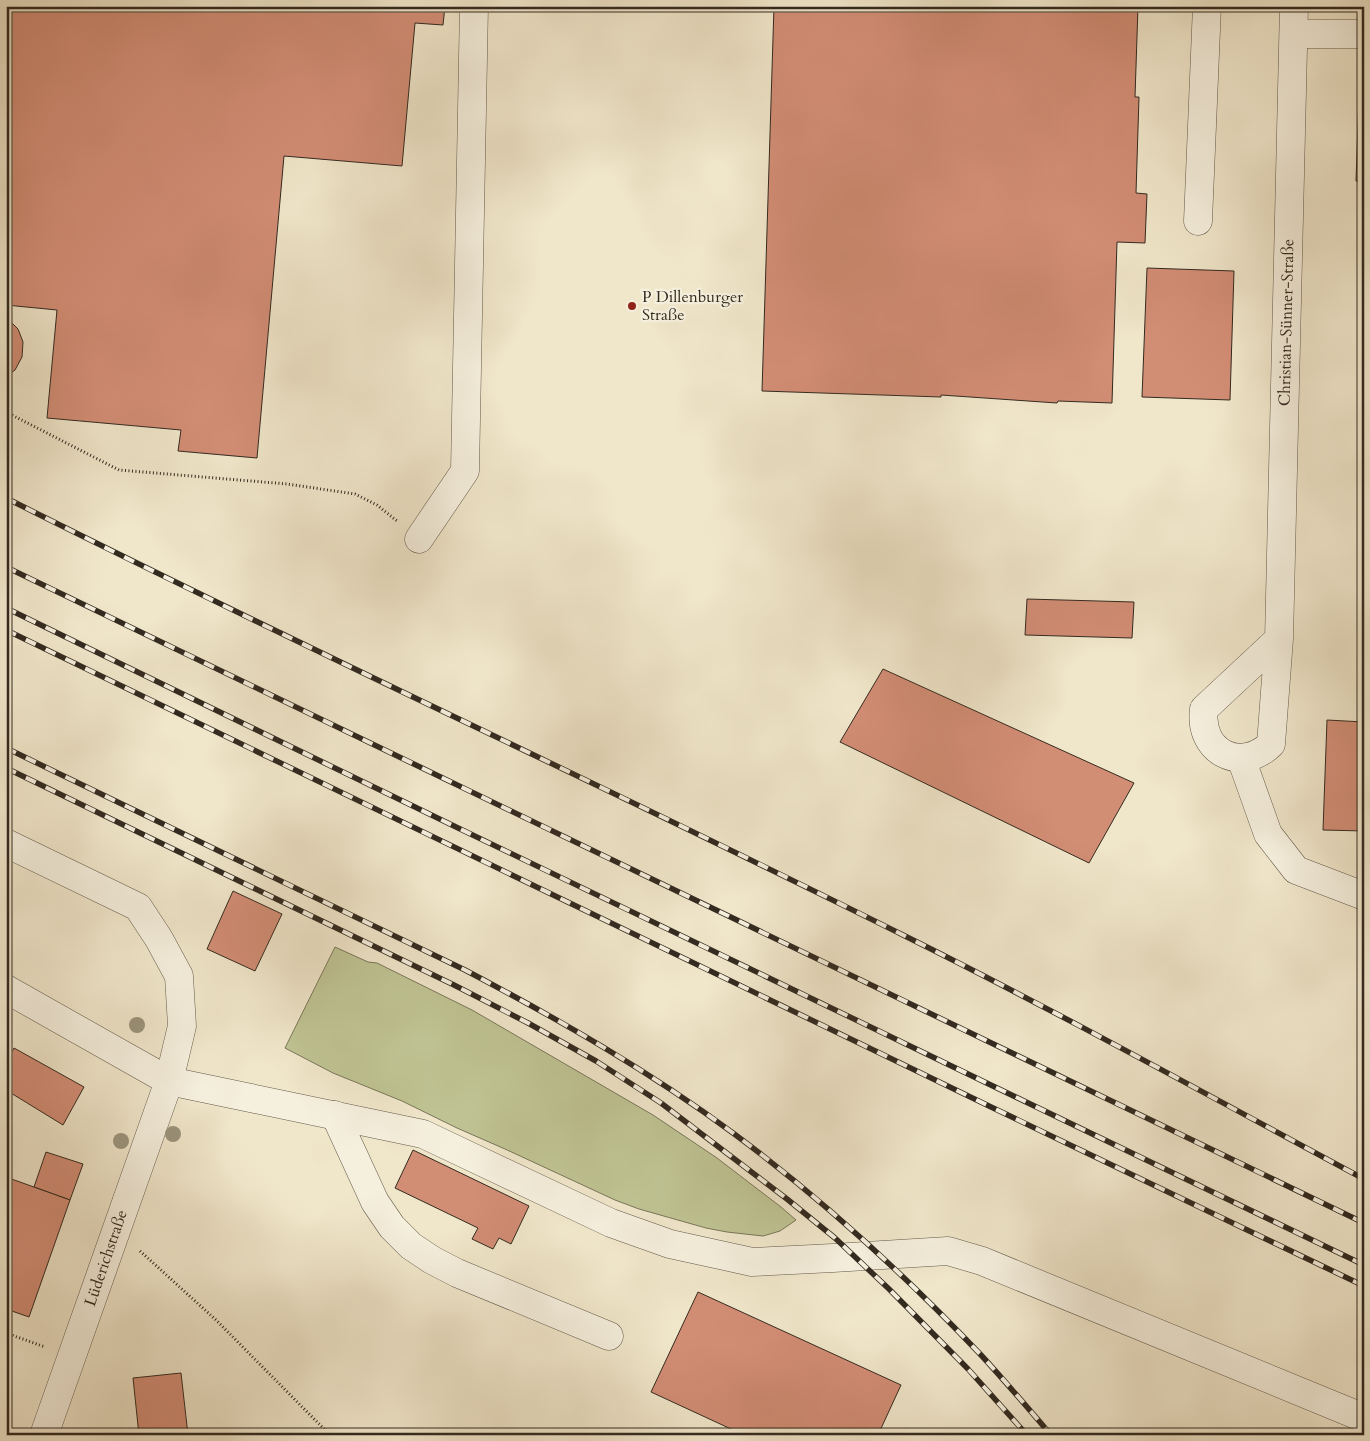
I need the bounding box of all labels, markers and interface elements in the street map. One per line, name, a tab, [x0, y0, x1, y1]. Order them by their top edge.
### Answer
street label: Christian-Sünner-Straße	[1274, 239, 1299, 406]
place label: P Dillenburger Straße	[642, 286, 743, 326]
marker: P Dillenburger Straße	[626, 300, 638, 312]
street label: Lüderichstraße	[79, 1207, 133, 1309]

